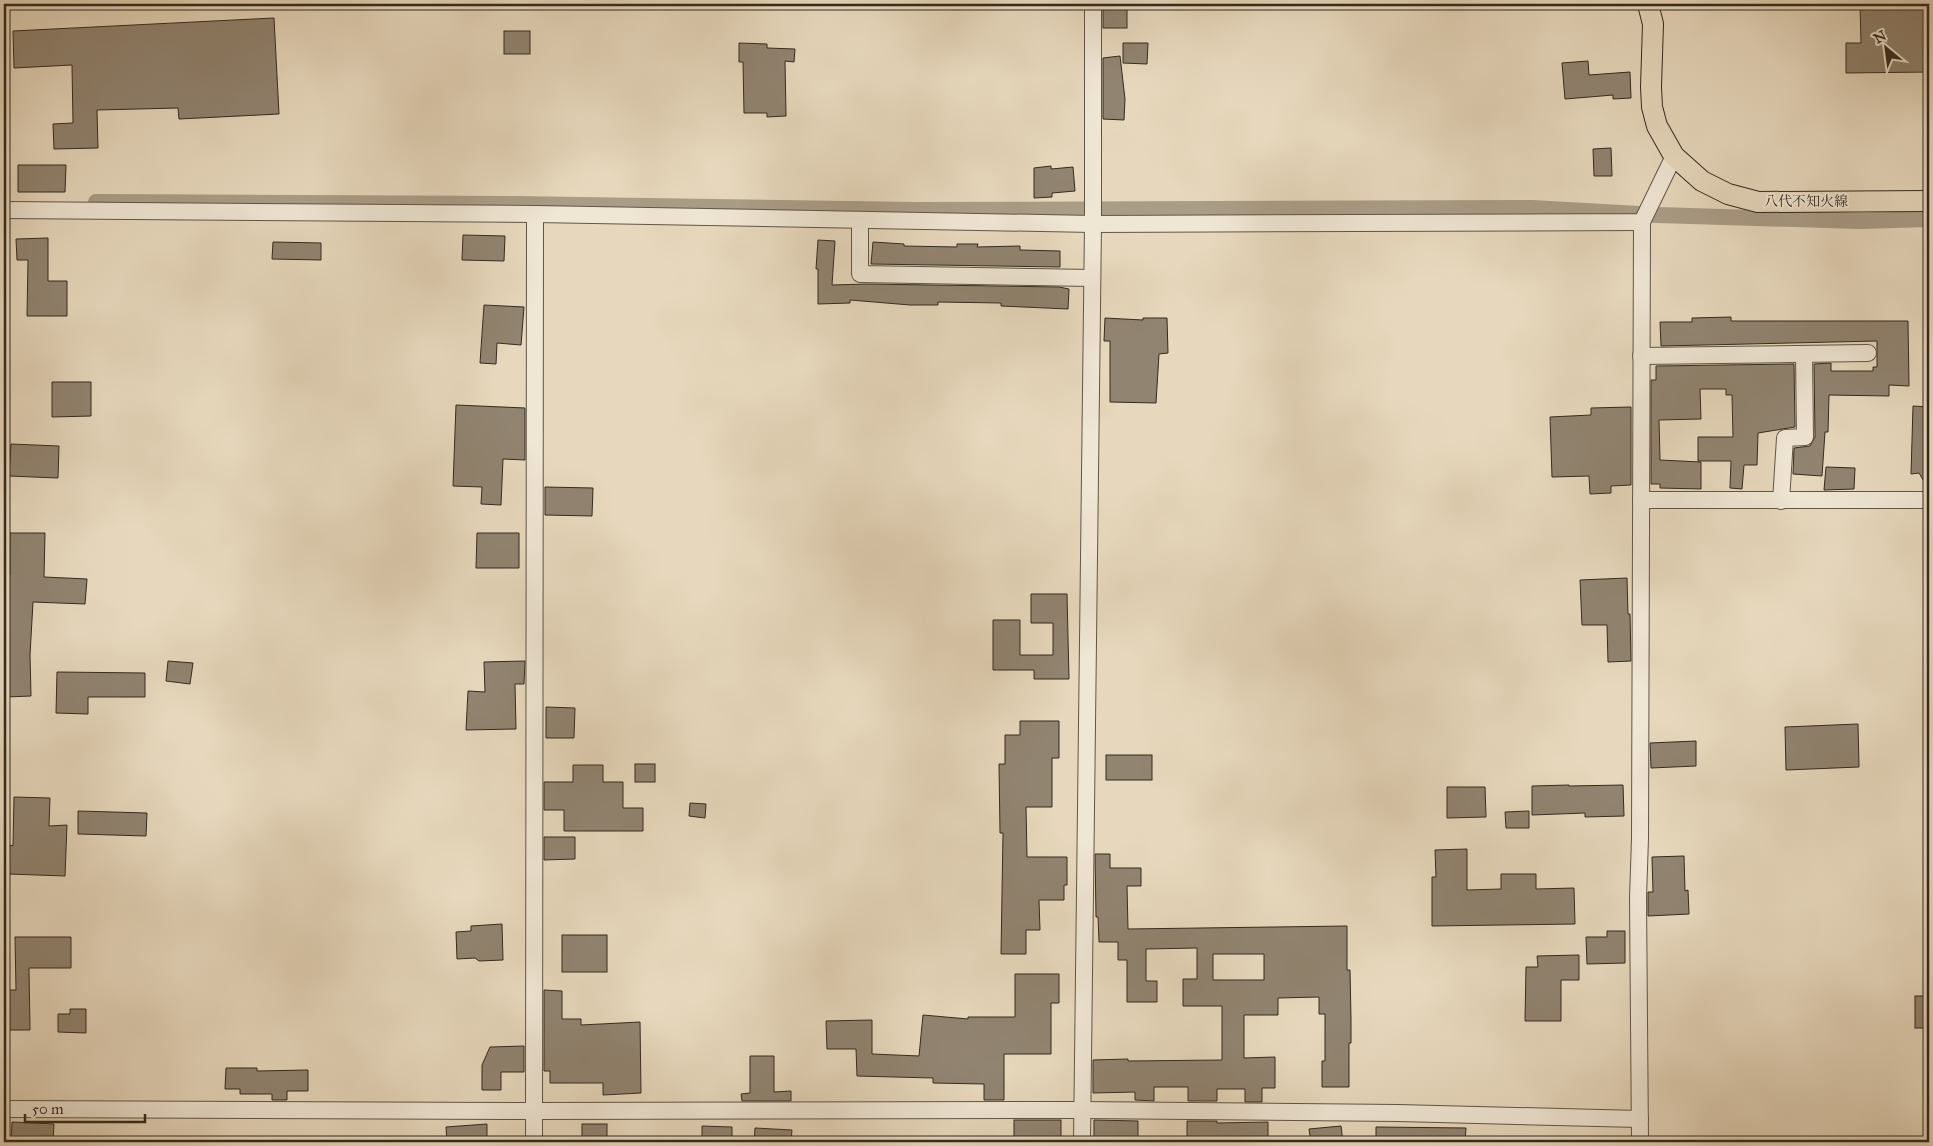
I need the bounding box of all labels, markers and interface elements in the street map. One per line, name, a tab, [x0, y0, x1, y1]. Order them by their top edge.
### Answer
north arrow	[1860, 22, 1910, 72]
text: N	[1871, 27, 1889, 47]
street label: 八代不知火線	[1764, 193, 1848, 210]
scale bar	[25, 1091, 145, 1123]
text: 50 m	[32, 1100, 64, 1118]

